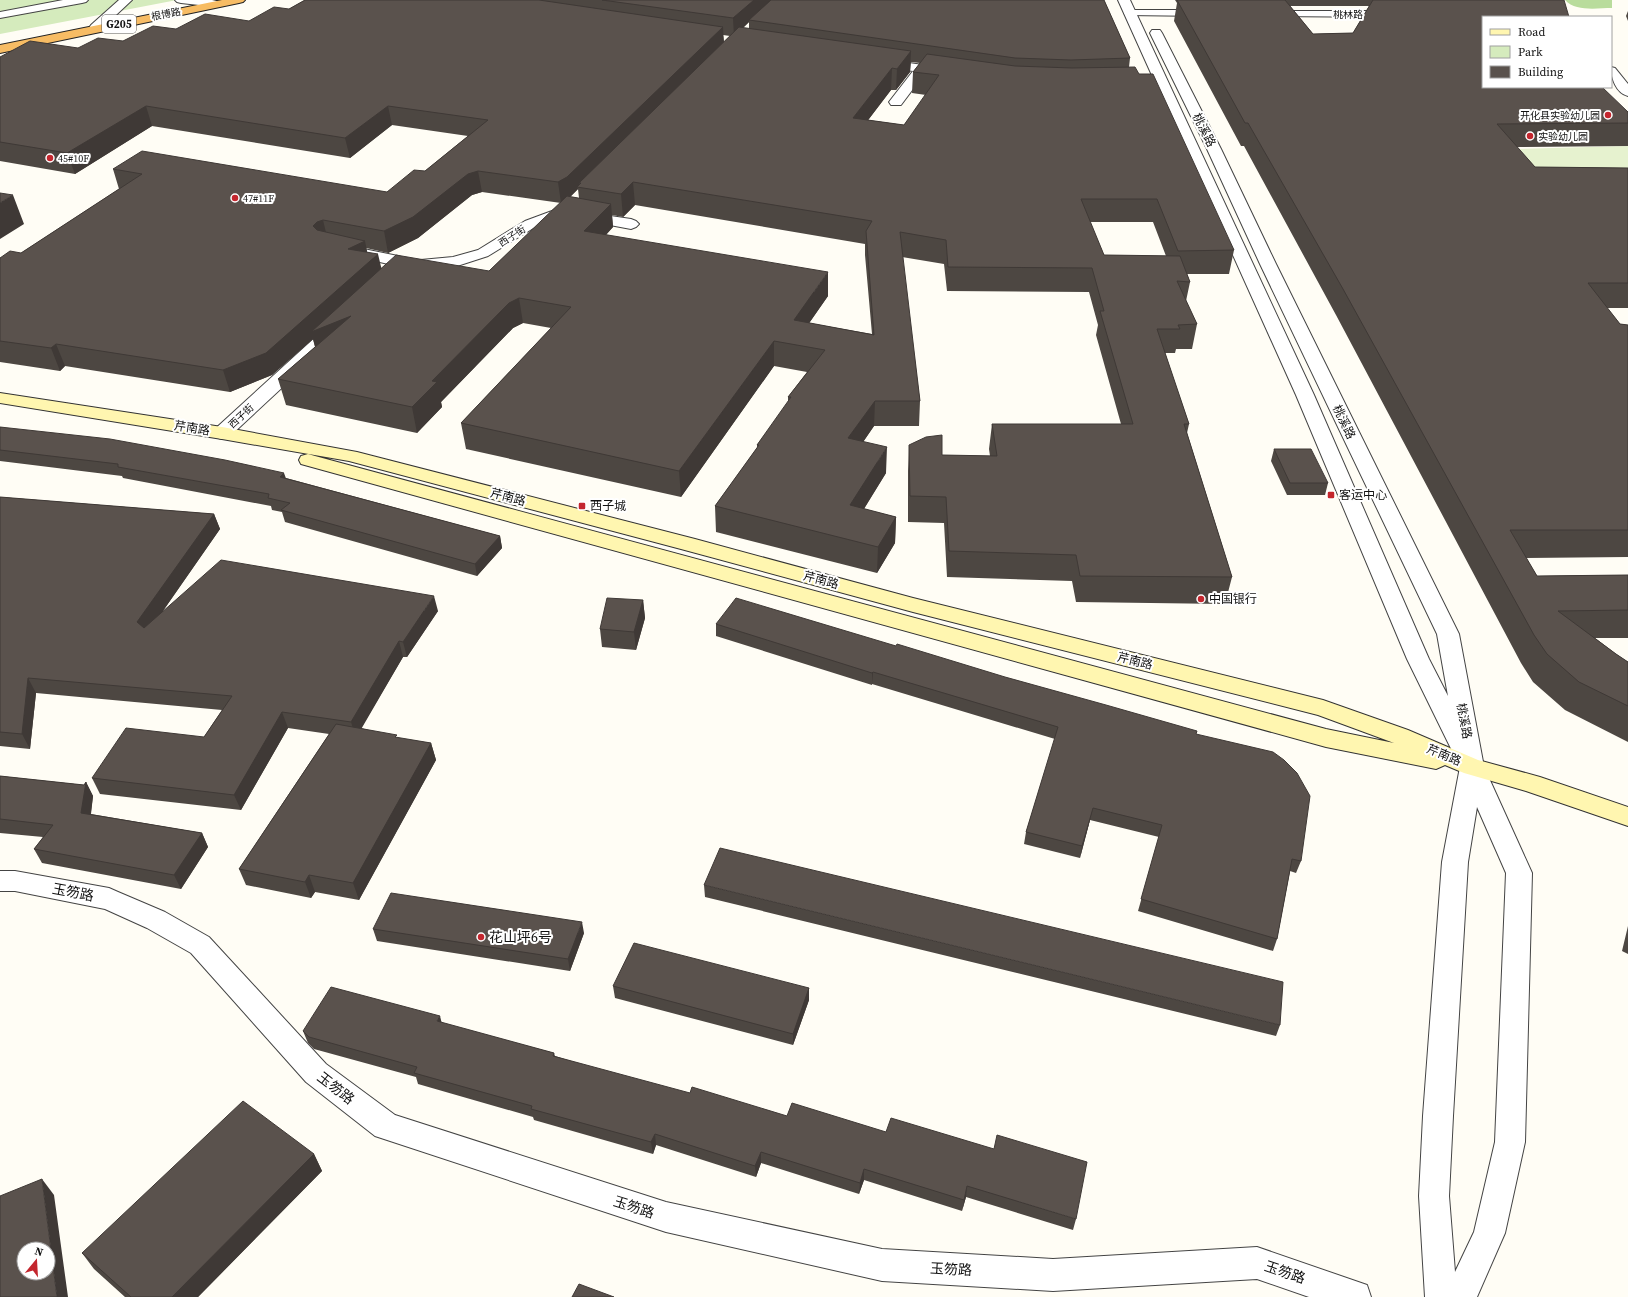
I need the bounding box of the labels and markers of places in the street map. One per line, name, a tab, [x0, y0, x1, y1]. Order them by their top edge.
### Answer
place label: 开化县实验幼儿园	[1520, 109, 1600, 122]
marker: 开化县实验幼儿园	[1603, 110, 1613, 120]
place label: 实验幼儿园	[1538, 130, 1588, 143]
marker: 实验幼儿园	[1525, 131, 1535, 141]
place label: 45#10F	[58, 152, 89, 165]
marker: 45#10F	[45, 153, 55, 163]
place label: 47#11F	[243, 192, 274, 205]
marker: 47#11F	[230, 193, 240, 203]
place label: 客运中心	[1339, 487, 1387, 503]
marker: 客运中心	[1326, 490, 1336, 500]
place label: 西子城	[590, 498, 626, 514]
marker: 西子城	[577, 501, 587, 511]
place label: 中国银行	[1209, 591, 1257, 607]
marker: 中国银行	[1196, 594, 1206, 604]
place label: 花山坪6号	[489, 927, 552, 947]
marker: 花山坪6号	[476, 932, 486, 942]

